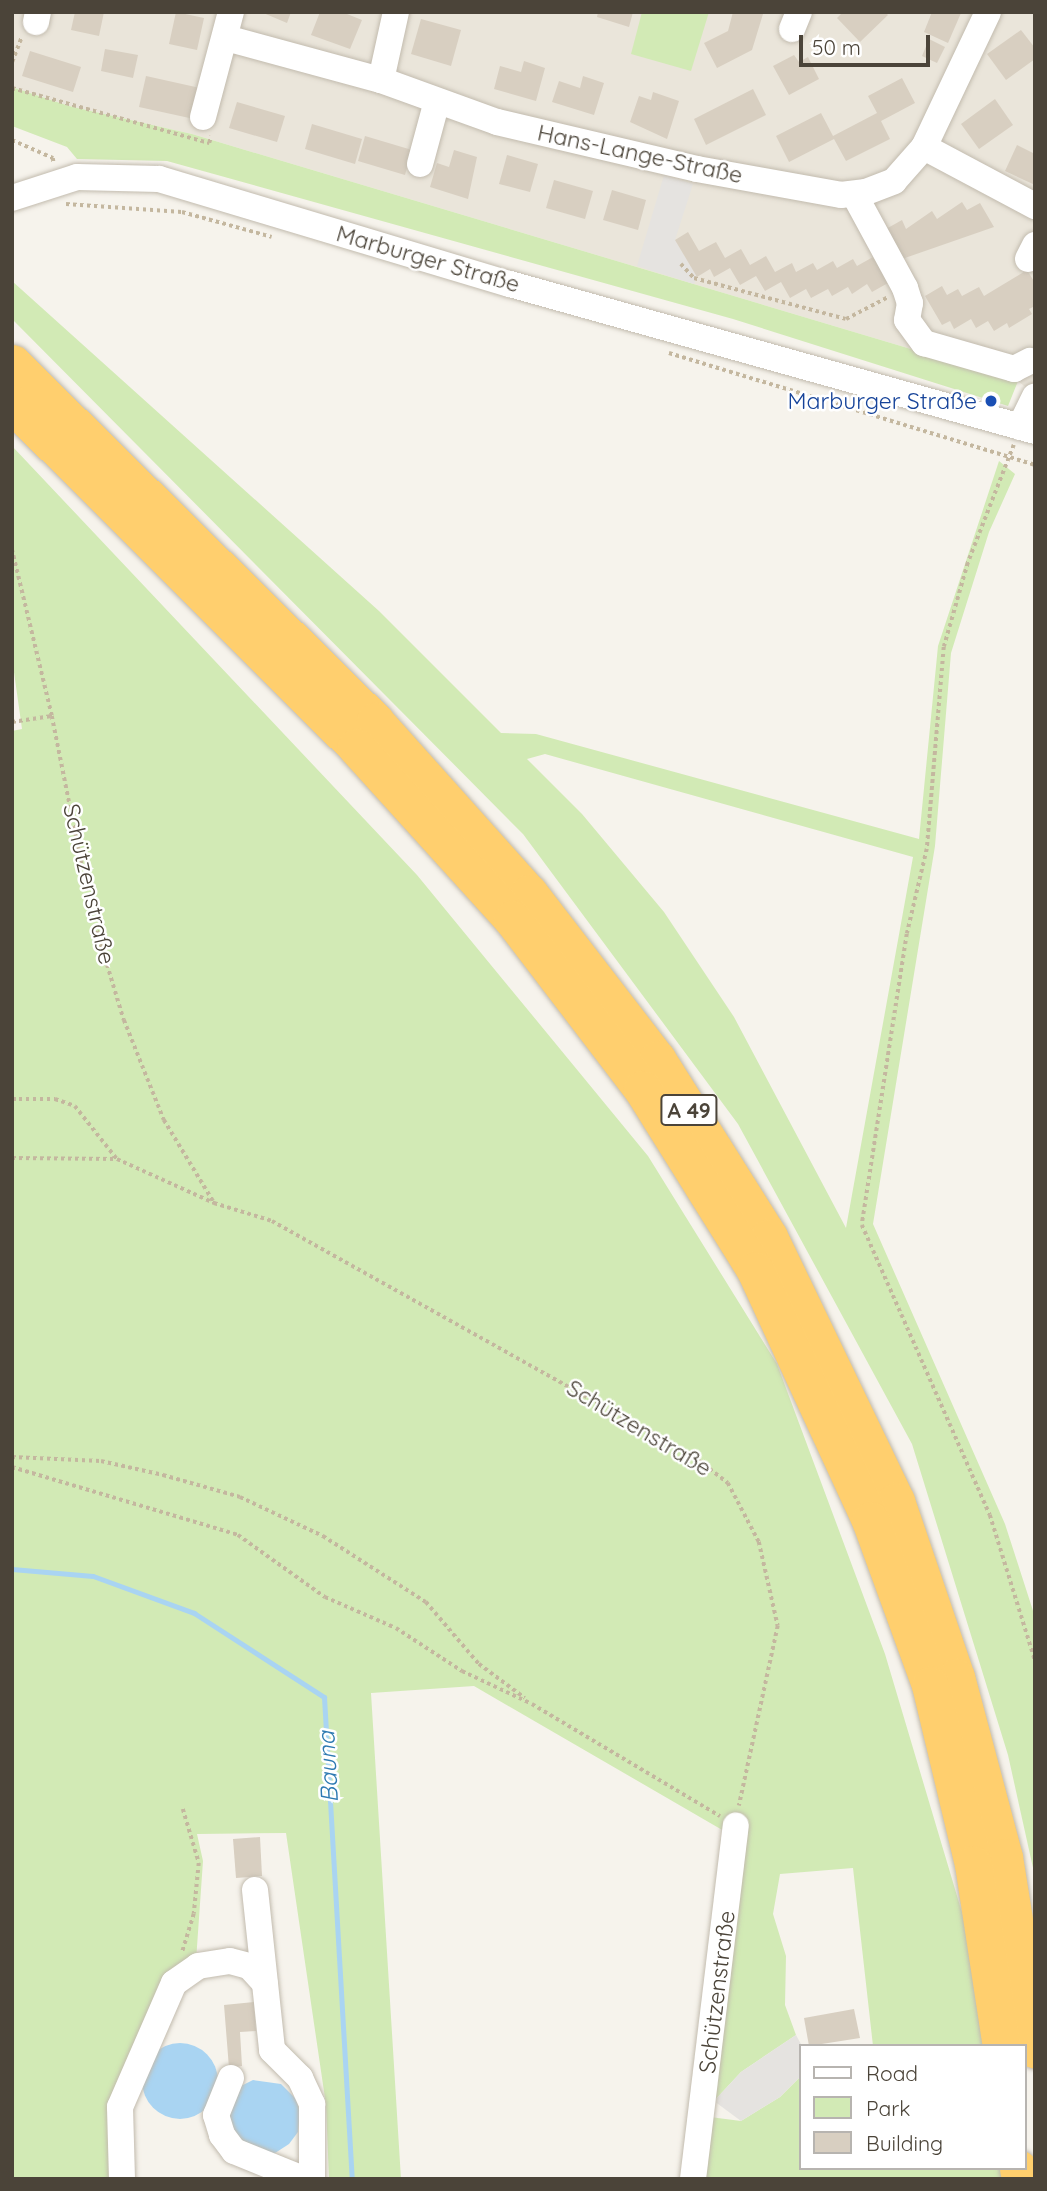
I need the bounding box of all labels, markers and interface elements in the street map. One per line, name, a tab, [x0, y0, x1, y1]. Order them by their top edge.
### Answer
scale bar	[802, 21, 933, 65]
text: 50 m	[812, 34, 861, 60]
street label: Hans-Lange-Straße	[535, 119, 745, 189]
street label: Marburger Straße	[333, 220, 523, 298]
place label: Marburger Straße	[787, 387, 977, 415]
marker: Marburger Straße	[983, 393, 999, 409]
street label: Schützenstraße	[57, 801, 121, 967]
road number: A 49	[659, 1092, 719, 1128]
street label: Schützenstraße	[562, 1374, 716, 1482]
water label: Bauna	[312, 1730, 344, 1804]
street label: Schützenstraße	[693, 1909, 741, 2075]
legend	[799, 2044, 1026, 2170]
text: Road	[866, 2060, 918, 2086]
text: Park	[866, 2095, 910, 2121]
text: Building	[866, 2130, 943, 2156]

